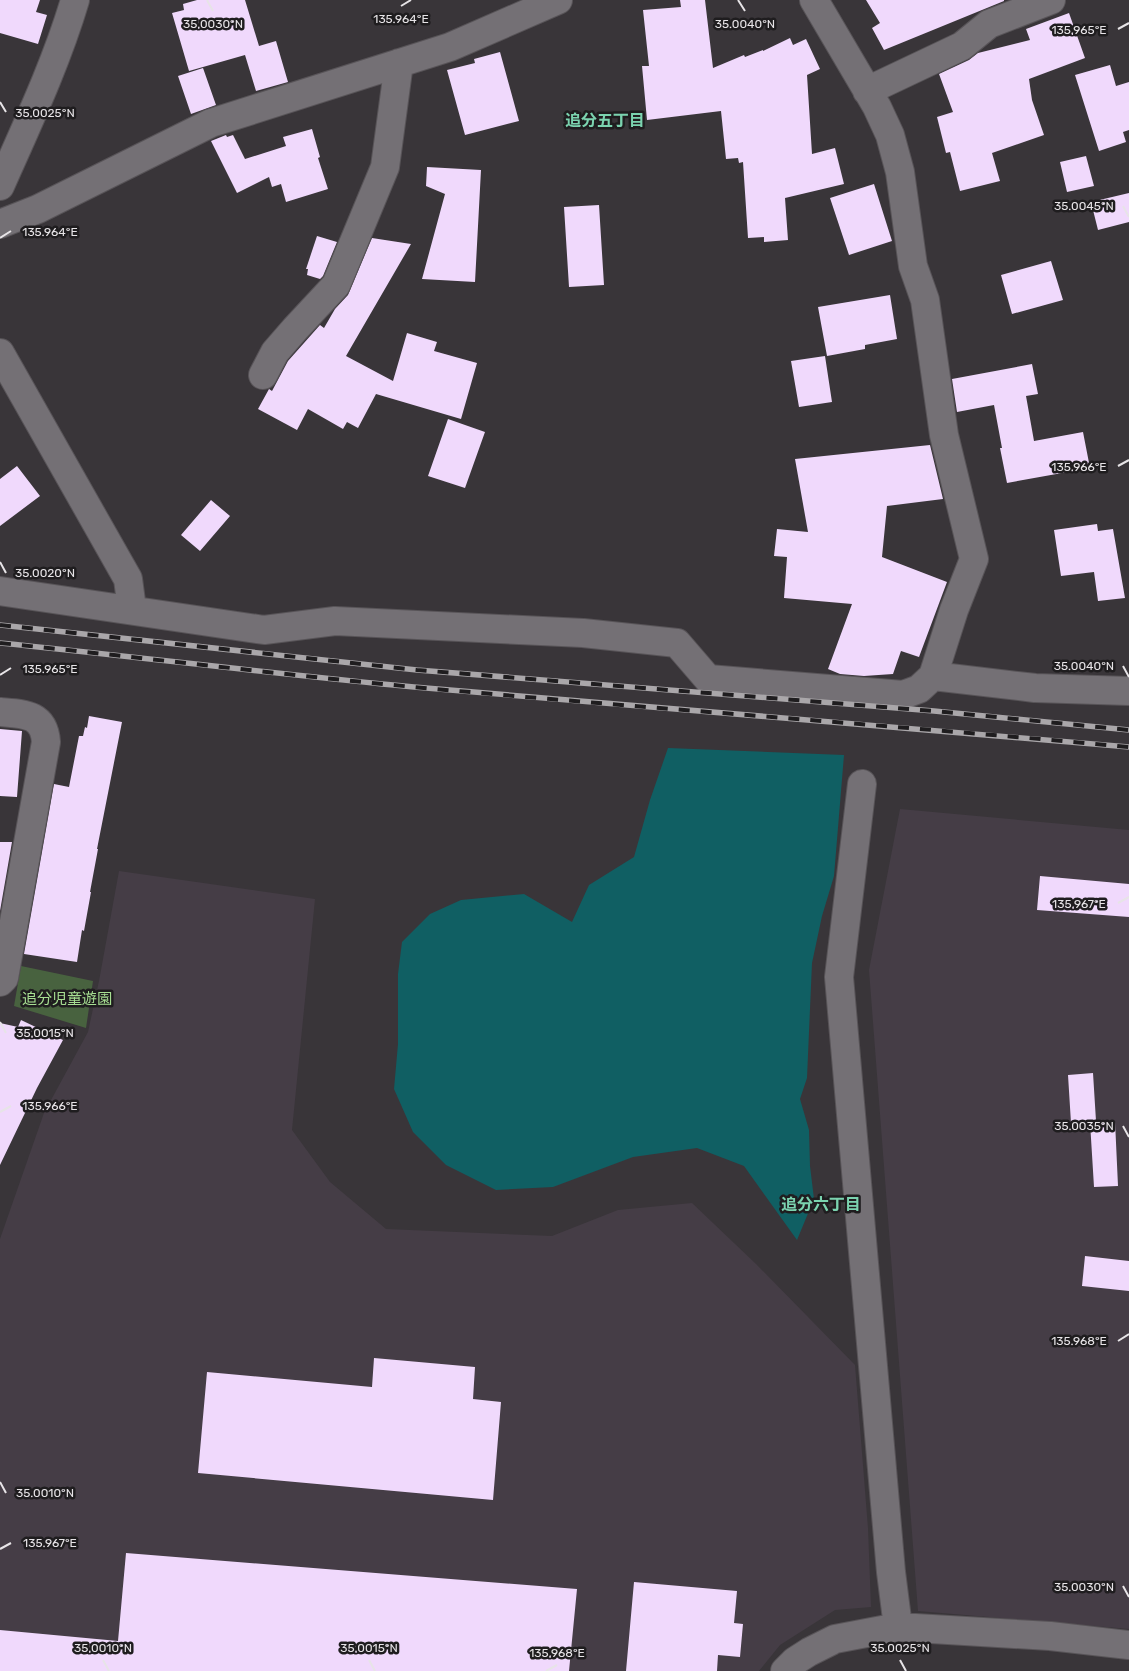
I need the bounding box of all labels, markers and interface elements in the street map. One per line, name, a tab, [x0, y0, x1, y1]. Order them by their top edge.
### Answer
text: 135.964°E	[373, 12, 429, 26]
text: 35.0030°N	[183, 17, 243, 31]
text: 35.0040°N	[715, 17, 775, 31]
text: 135.965°E	[1051, 23, 1107, 37]
text: 35.0025°N	[15, 106, 75, 120]
district label: 追分五丁目	[565, 111, 645, 130]
text: 35.0045°N	[1054, 199, 1114, 213]
text: 135.964°E	[22, 225, 78, 239]
text: 135.966°E	[1051, 460, 1107, 474]
text: 35.0020°N	[15, 566, 75, 580]
text: 35.0040°N	[1054, 659, 1114, 673]
text: 135.965°E	[22, 662, 78, 676]
text: 135.967°E	[1052, 897, 1106, 911]
park label: 追分児童遊園	[22, 990, 112, 1008]
text: 35.0015°N	[16, 1026, 74, 1040]
text: 135.966°E	[22, 1099, 78, 1113]
text: 35.0035°N	[1054, 1119, 1114, 1133]
district label: 追分六丁目	[781, 1195, 861, 1214]
text: 135.968°E	[1051, 1334, 1107, 1348]
text: 35.0010°N	[16, 1486, 74, 1500]
text: 135.967°E	[23, 1536, 77, 1550]
text: 35.0030°N	[1054, 1580, 1114, 1594]
text: 35.0010°N	[74, 1641, 132, 1655]
text: 35.0015°N	[340, 1641, 398, 1655]
text: 35.0025°N	[870, 1641, 930, 1655]
text: 135.968°E	[529, 1646, 585, 1660]

